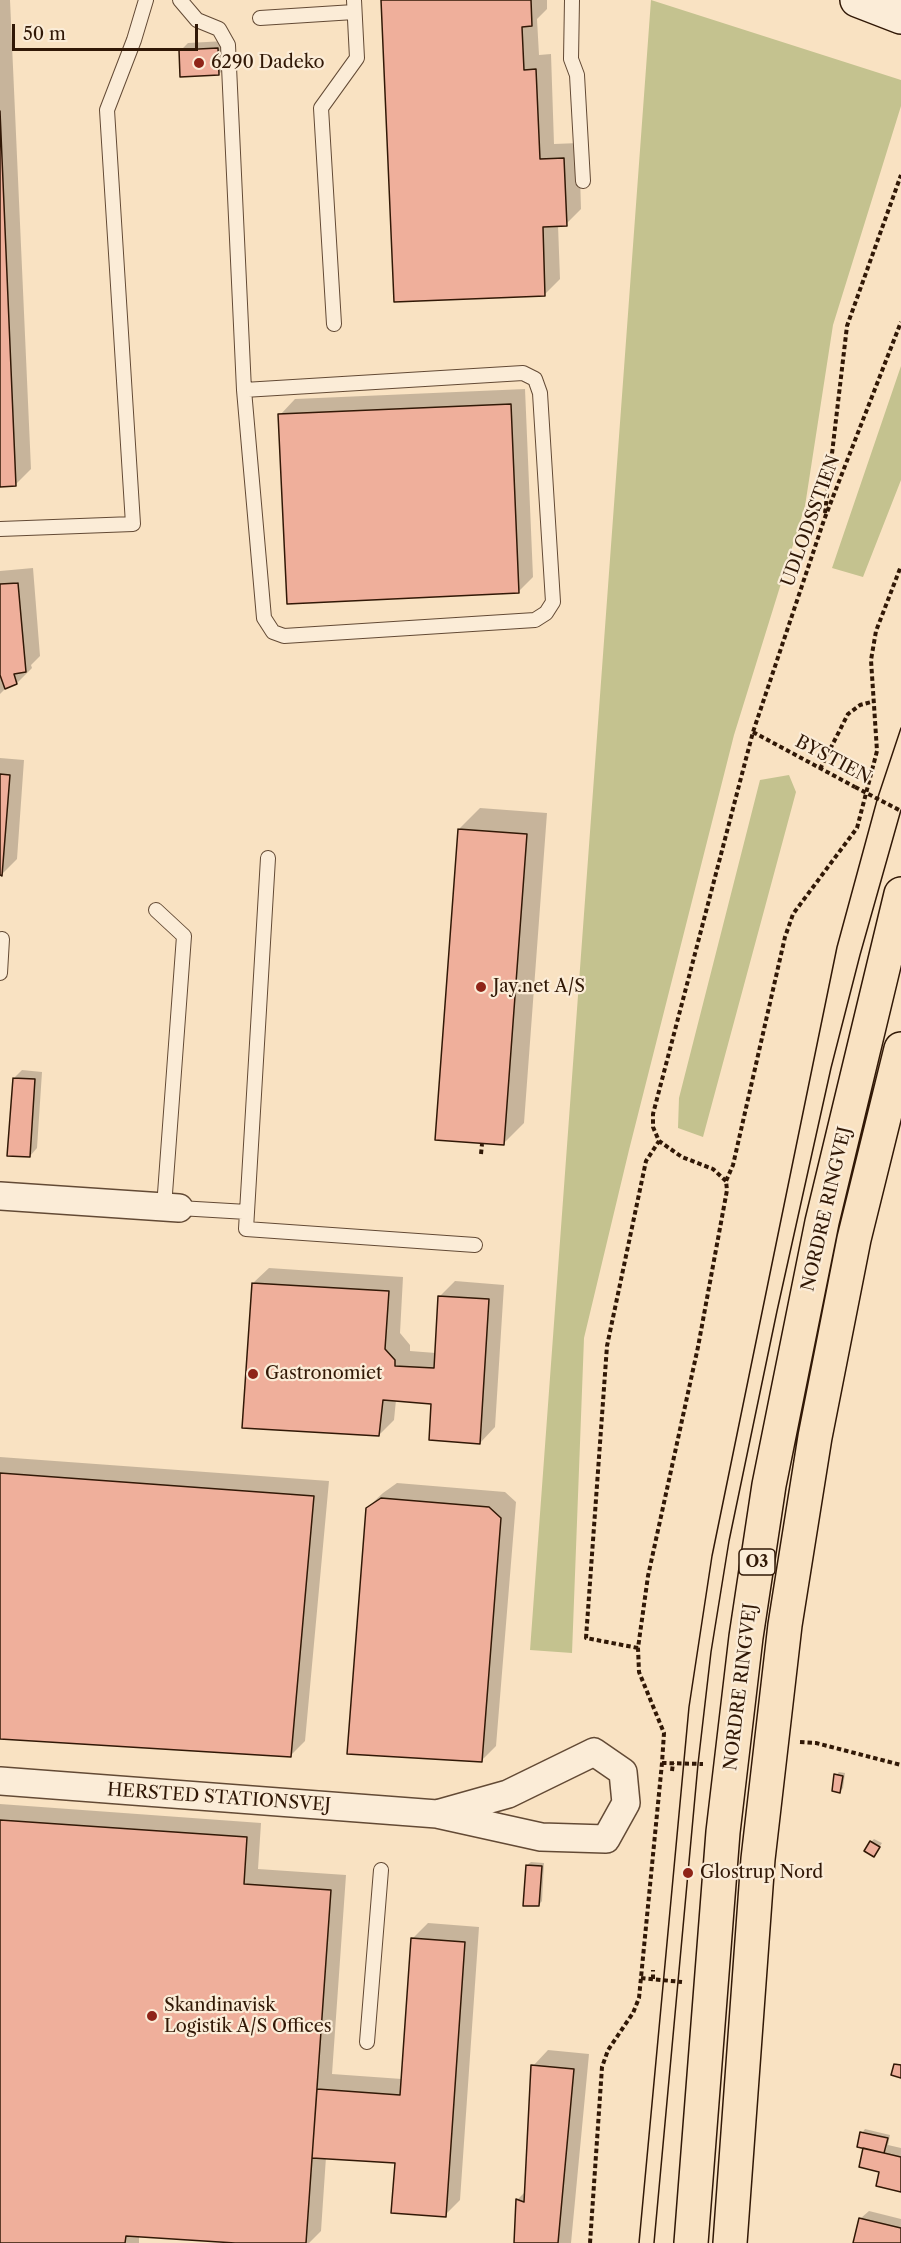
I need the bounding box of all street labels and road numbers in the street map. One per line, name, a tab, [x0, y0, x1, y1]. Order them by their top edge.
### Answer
street label: UDLODSSTIEN	[777, 452, 845, 590]
street label: BYSTIEN	[791, 731, 875, 789]
street label: NORDRE RINGVEJ	[798, 1125, 856, 1293]
road number: O3	[739, 1549, 775, 1575]
street label: NORDRE RINGVEJ	[720, 1602, 762, 1772]
street label: HERSTED STATIONSVEJ	[106, 1779, 332, 1817]

